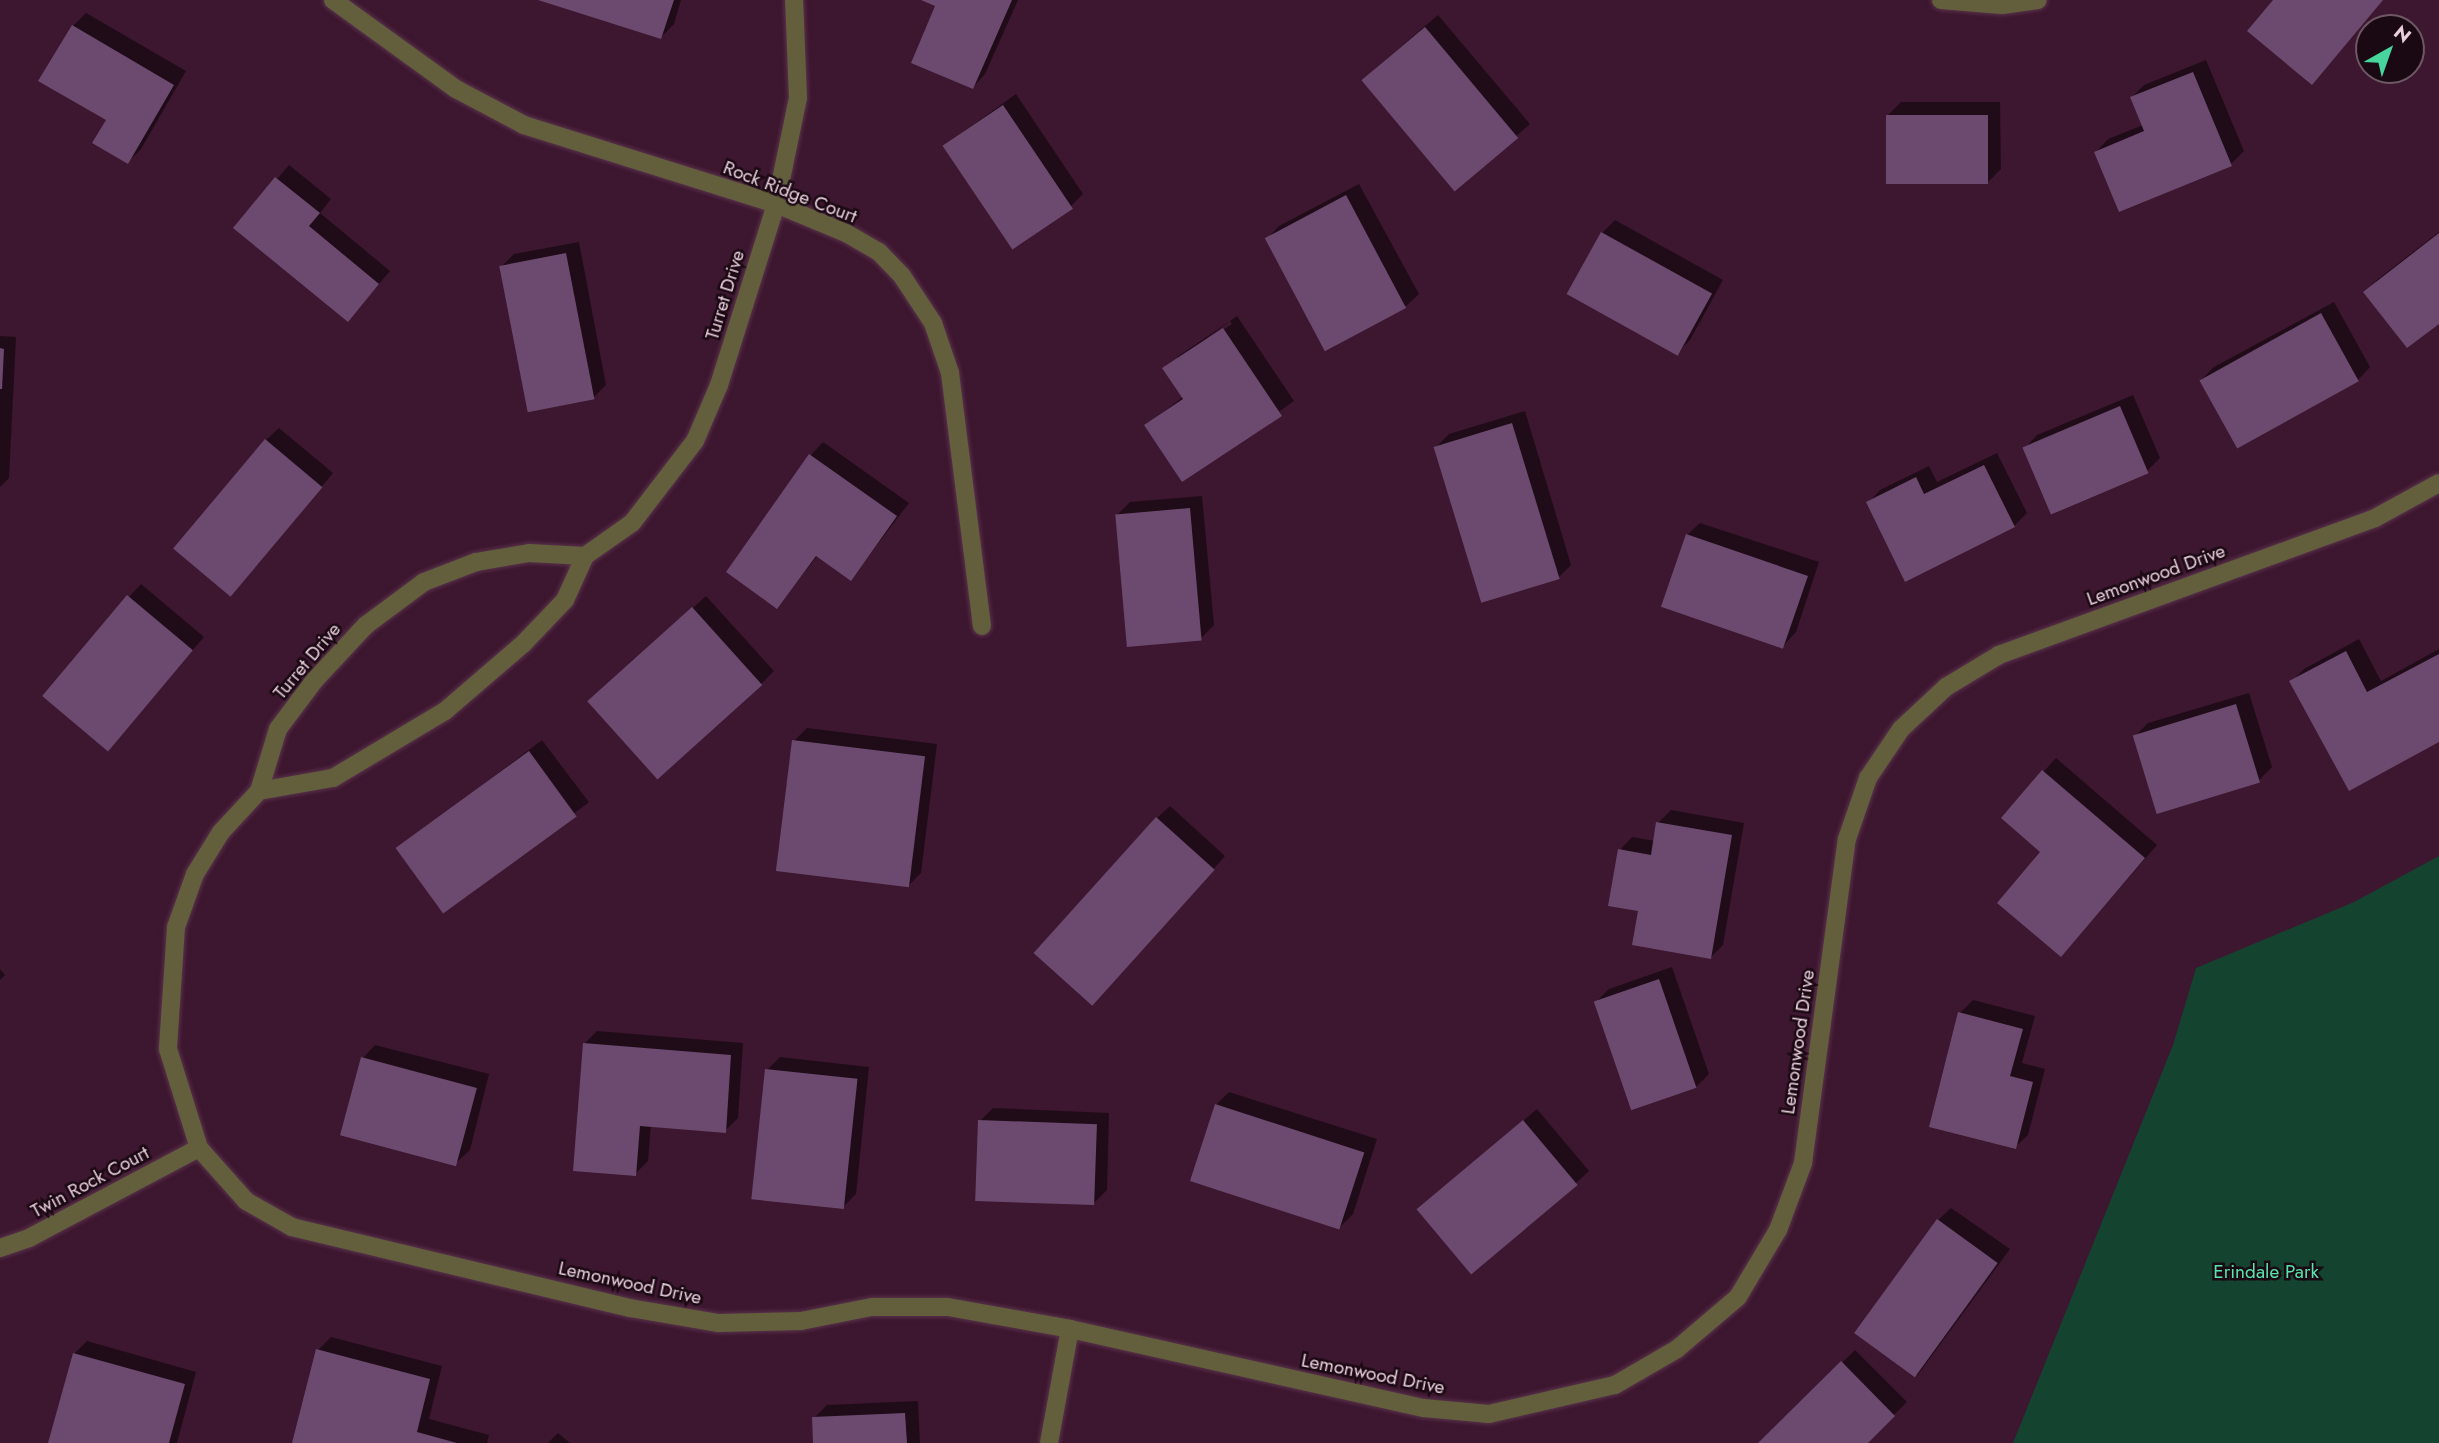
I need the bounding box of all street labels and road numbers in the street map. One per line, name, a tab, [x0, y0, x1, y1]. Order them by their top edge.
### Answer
street label: Rock Ridge Court	[720, 156, 860, 228]
street label: Turret Drive	[701, 248, 749, 342]
street label: Lemonwood Drive	[2084, 539, 2228, 611]
street label: Turret Drive	[269, 618, 345, 704]
street label: Lemonwood Drive	[1777, 968, 1819, 1116]
street label: Twin Rock Court	[27, 1141, 153, 1223]
street label: Lemonwood Drive	[556, 1257, 704, 1309]
street label: Lemonwood Drive	[1299, 1349, 1447, 1399]

